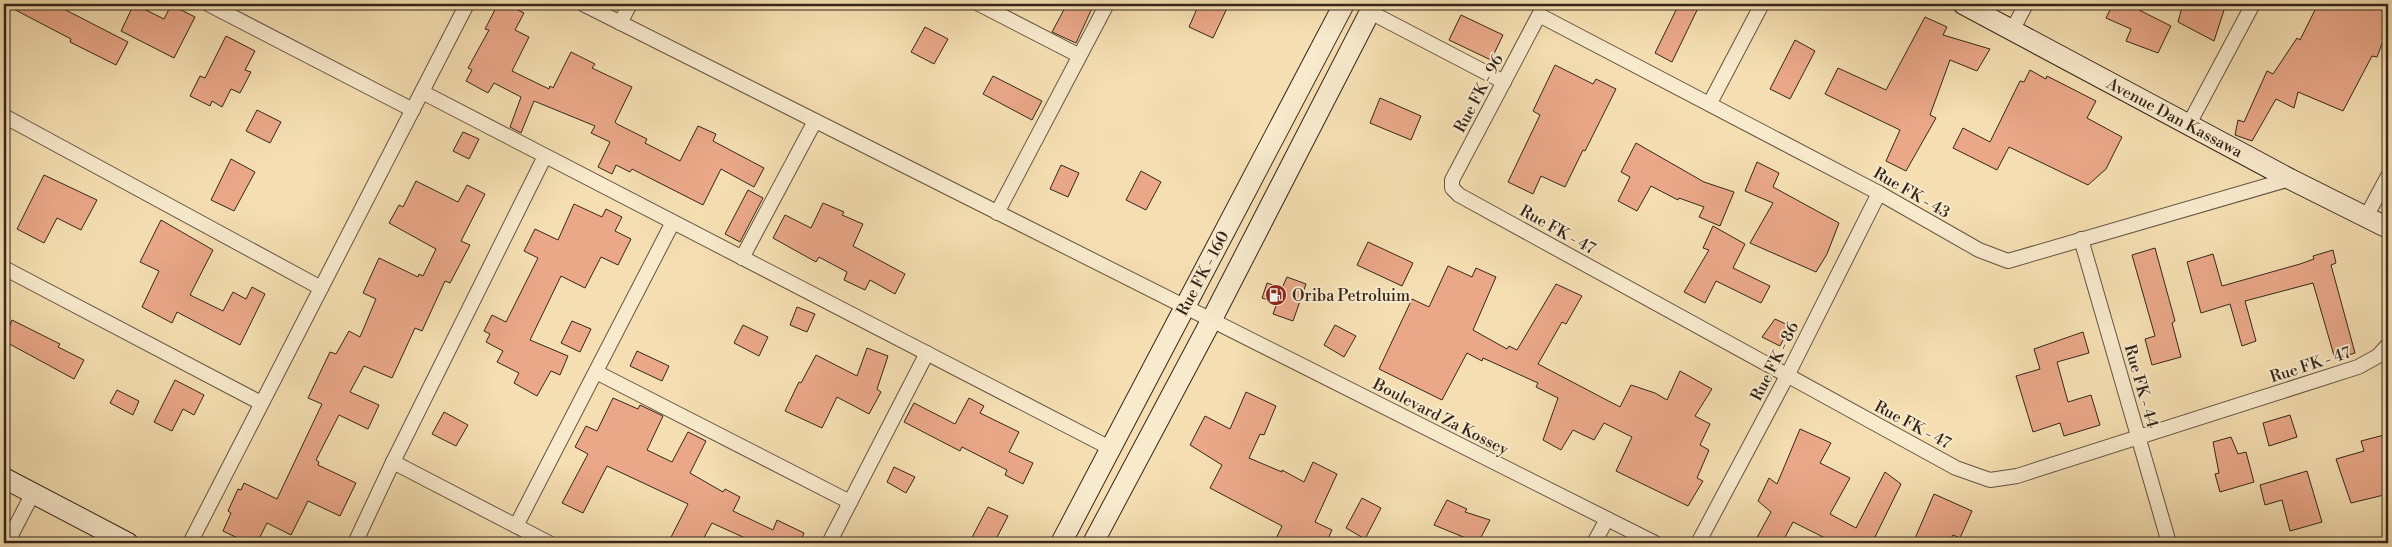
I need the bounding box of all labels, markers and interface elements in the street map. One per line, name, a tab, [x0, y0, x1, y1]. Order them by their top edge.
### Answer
street label: Rue FK - 96	[1450, 51, 1508, 136]
street label: Avenue Dan Kassawa	[2102, 73, 2247, 163]
street label: Rue FK - 43	[1870, 163, 1953, 223]
street label: Rue FK - 47	[1516, 201, 1599, 259]
street label: Rue FK - 160	[1172, 228, 1234, 319]
fuel station icon: Oriba Petroluim	[1264, 283, 1288, 307]
place label: Oriba Petroluim	[1292, 286, 1410, 306]
street label: Rue FK - 86	[1746, 318, 1803, 404]
street label: Rue FK - 44	[2120, 342, 2163, 431]
street label: Rue FK - 47	[2267, 343, 2353, 387]
street label: Boulevard Za Kossey	[1369, 374, 1512, 460]
street label: Rue FK - 47	[1871, 396, 1954, 453]

